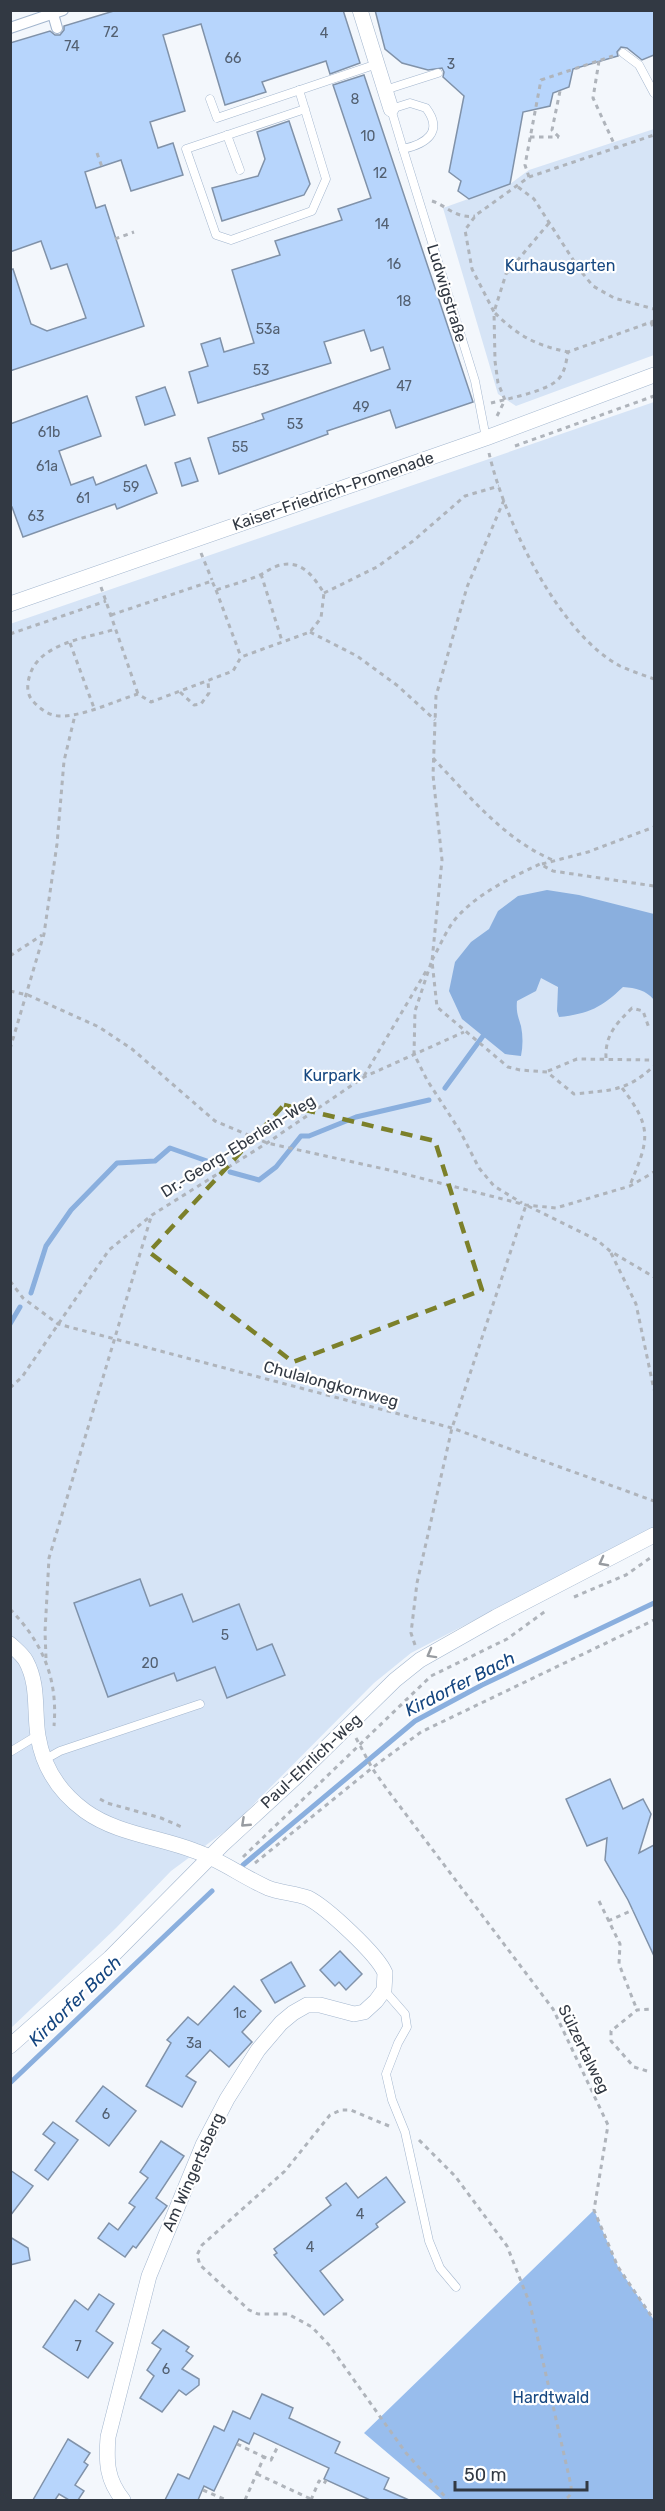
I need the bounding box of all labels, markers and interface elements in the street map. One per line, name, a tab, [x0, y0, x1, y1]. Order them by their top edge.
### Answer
house number: 72	[103, 24, 119, 41]
house number: 4	[320, 25, 329, 42]
house number: 74	[64, 38, 80, 55]
house number: 66	[225, 50, 241, 67]
house number: 3	[447, 56, 455, 73]
house number: 8	[351, 91, 360, 108]
house number: 10	[361, 128, 376, 145]
house number: 12	[373, 165, 387, 182]
house number: 14	[375, 216, 390, 233]
street label: Ludwigstraße	[423, 242, 471, 344]
house number: 16	[387, 256, 401, 273]
park label: Kurhausgarten	[505, 256, 615, 275]
house number: 18	[397, 293, 412, 310]
house number: 53a	[256, 321, 280, 338]
house number: 53	[253, 362, 269, 379]
house number: 47	[396, 378, 412, 395]
house number: 49	[353, 399, 369, 416]
house number: 53	[287, 416, 303, 433]
house number: 61b	[38, 424, 60, 441]
house number: 55	[232, 439, 248, 456]
street label: Kaiser-Friedrich-Promenade	[230, 448, 436, 534]
house number: 61a	[36, 458, 58, 475]
house number: 59	[123, 479, 139, 496]
house number: 61	[76, 490, 90, 507]
house number: 63	[28, 508, 44, 525]
park label: Kurpark	[303, 1066, 362, 1085]
street label: Dr.-Georg-Eberlein-Weg	[157, 1091, 319, 1201]
street label: Chulalongkornweg	[261, 1357, 401, 1411]
one-way arrow	[598, 1555, 609, 1566]
house number: 5	[221, 1627, 229, 1644]
water label: Kirdorfer Bach	[401, 1647, 519, 1721]
one-way arrow	[427, 1647, 437, 1658]
house number: 20	[141, 1655, 159, 1672]
street label: Paul-Ehrlich-Weg	[257, 1710, 365, 1812]
one-way arrow	[241, 1816, 252, 1827]
water label: Kirdorfer Bach	[24, 1951, 126, 2051]
street label: Sülzertalweg	[554, 2001, 614, 2097]
house number: 1c	[233, 2005, 247, 2022]
house number: 3a	[186, 2035, 202, 2052]
house number: 6	[102, 2106, 110, 2123]
street label: Am Wingertsberg	[158, 2110, 228, 2234]
house number: 4	[356, 2206, 365, 2223]
house number: 4	[306, 2239, 315, 2256]
house number: 7	[74, 2338, 82, 2355]
house number: 6	[162, 2361, 170, 2378]
park label: Hardtwald	[513, 2388, 589, 2407]
scale bar	[455, 2454, 587, 2492]
text: 50 m	[464, 2464, 507, 2486]

